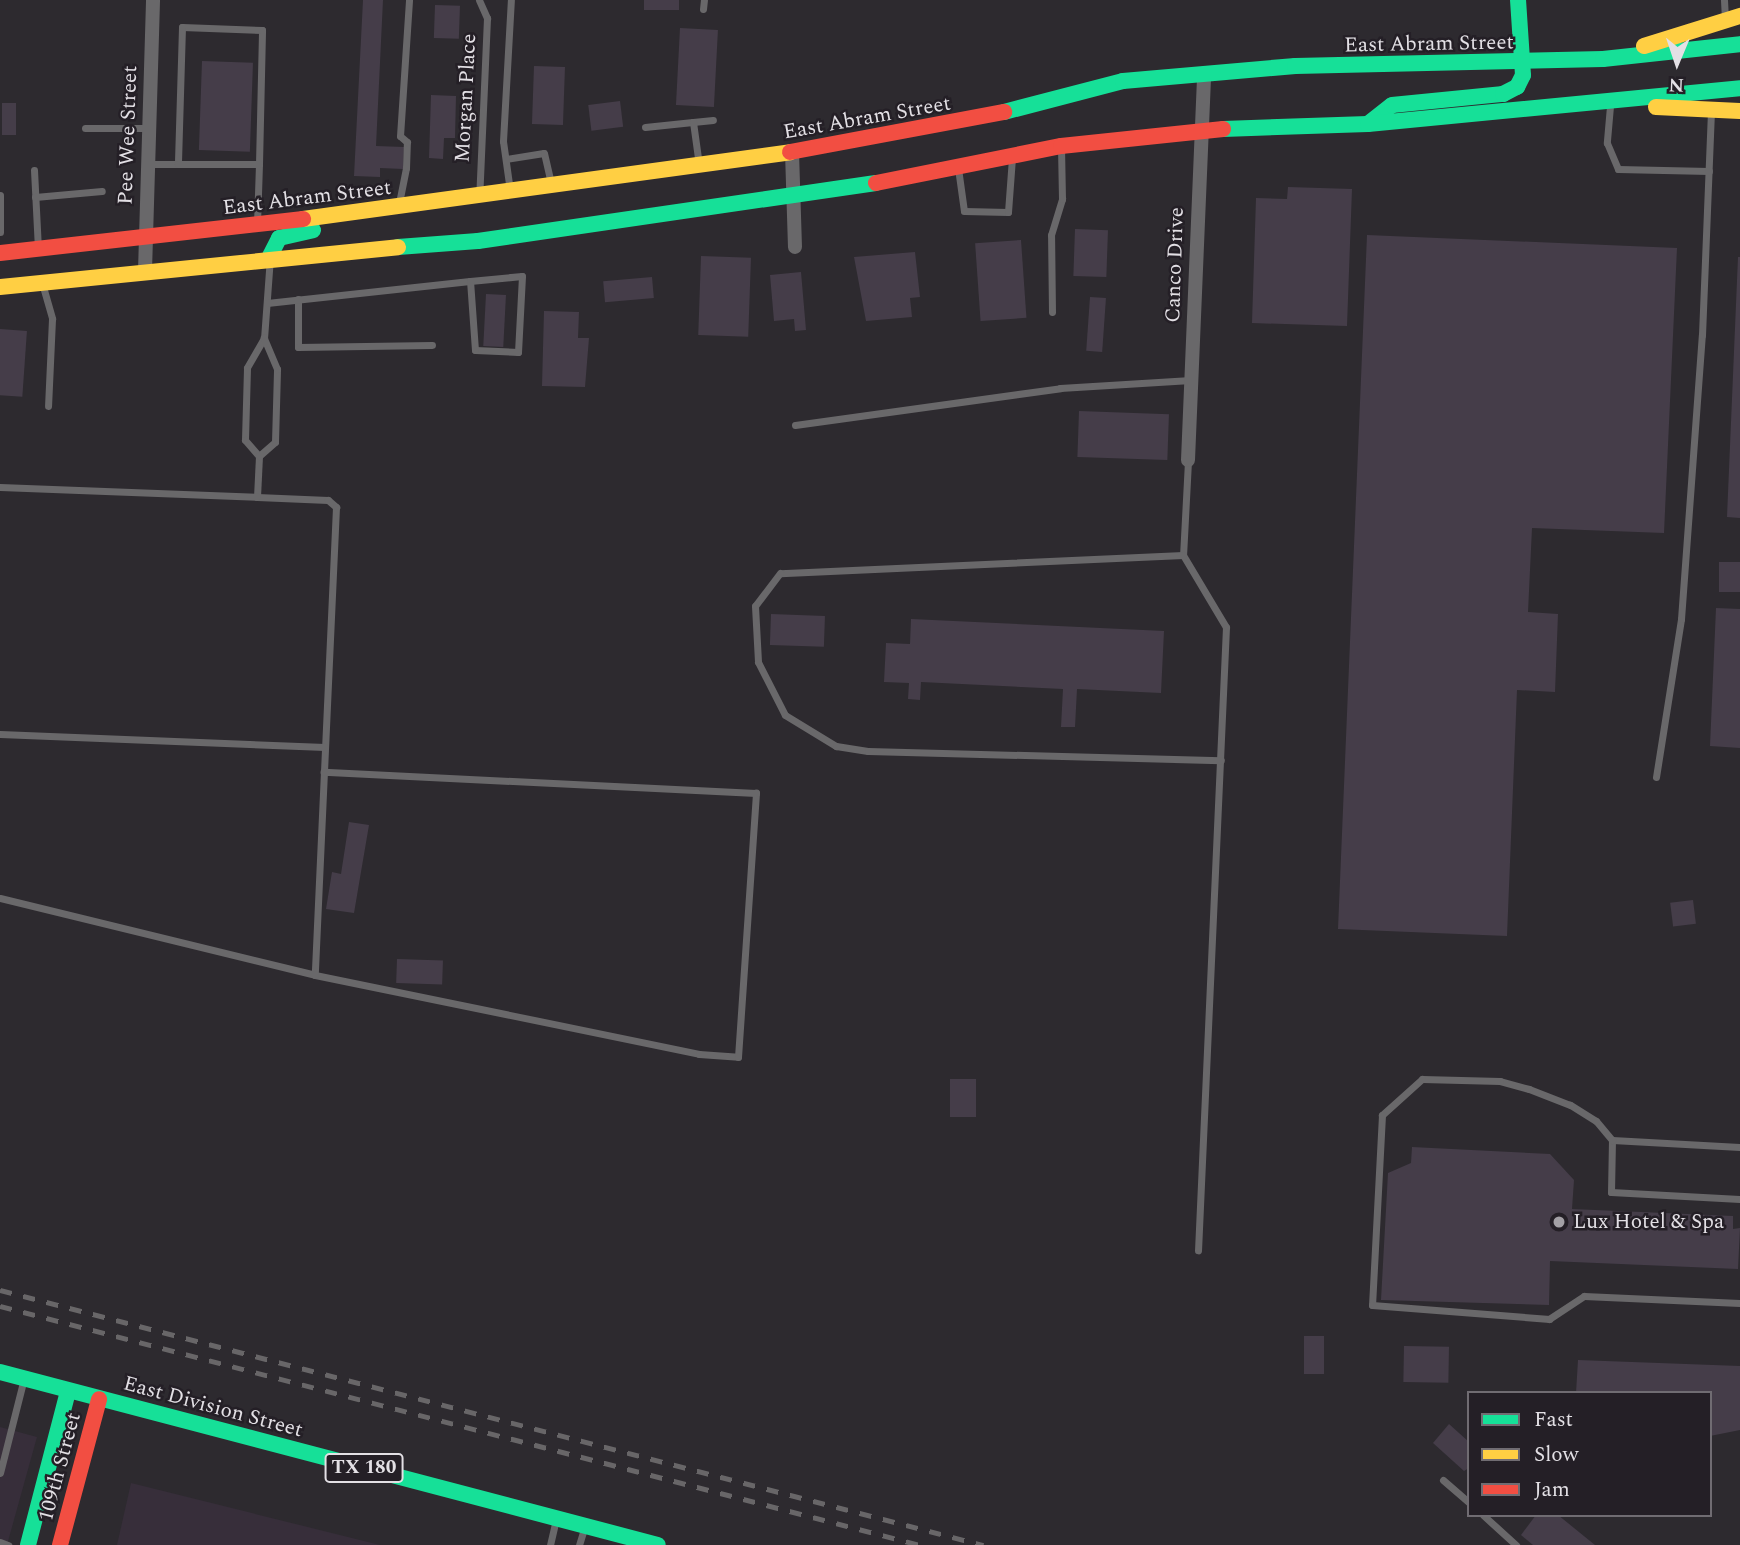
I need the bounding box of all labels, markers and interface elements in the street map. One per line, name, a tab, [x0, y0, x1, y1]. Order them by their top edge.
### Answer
north arrow	[1642, 28, 1712, 98]
street label: East Abram Street	[1344, 30, 1514, 58]
street label: Morgan Place	[450, 33, 482, 163]
street label: Pee Wee Street	[113, 65, 143, 205]
text: N	[1668, 70, 1685, 99]
street label: East Abram Street	[781, 91, 953, 145]
street label: East Abram Street	[221, 175, 393, 221]
street label: Canco Drive	[1160, 207, 1190, 323]
place label: Lux Hotel & Spa	[1573, 1209, 1724, 1235]
marker: Lux Hotel & Spa	[1551, 1214, 1567, 1230]
street label: East Division Street	[121, 1371, 305, 1443]
legend	[1467, 1391, 1712, 1517]
text: Fast	[1534, 1404, 1573, 1436]
street label: 109th Street	[33, 1410, 87, 1524]
text: Slow	[1534, 1439, 1578, 1471]
road number: TX 180	[324, 1452, 404, 1484]
text: Jam	[1534, 1474, 1570, 1506]

